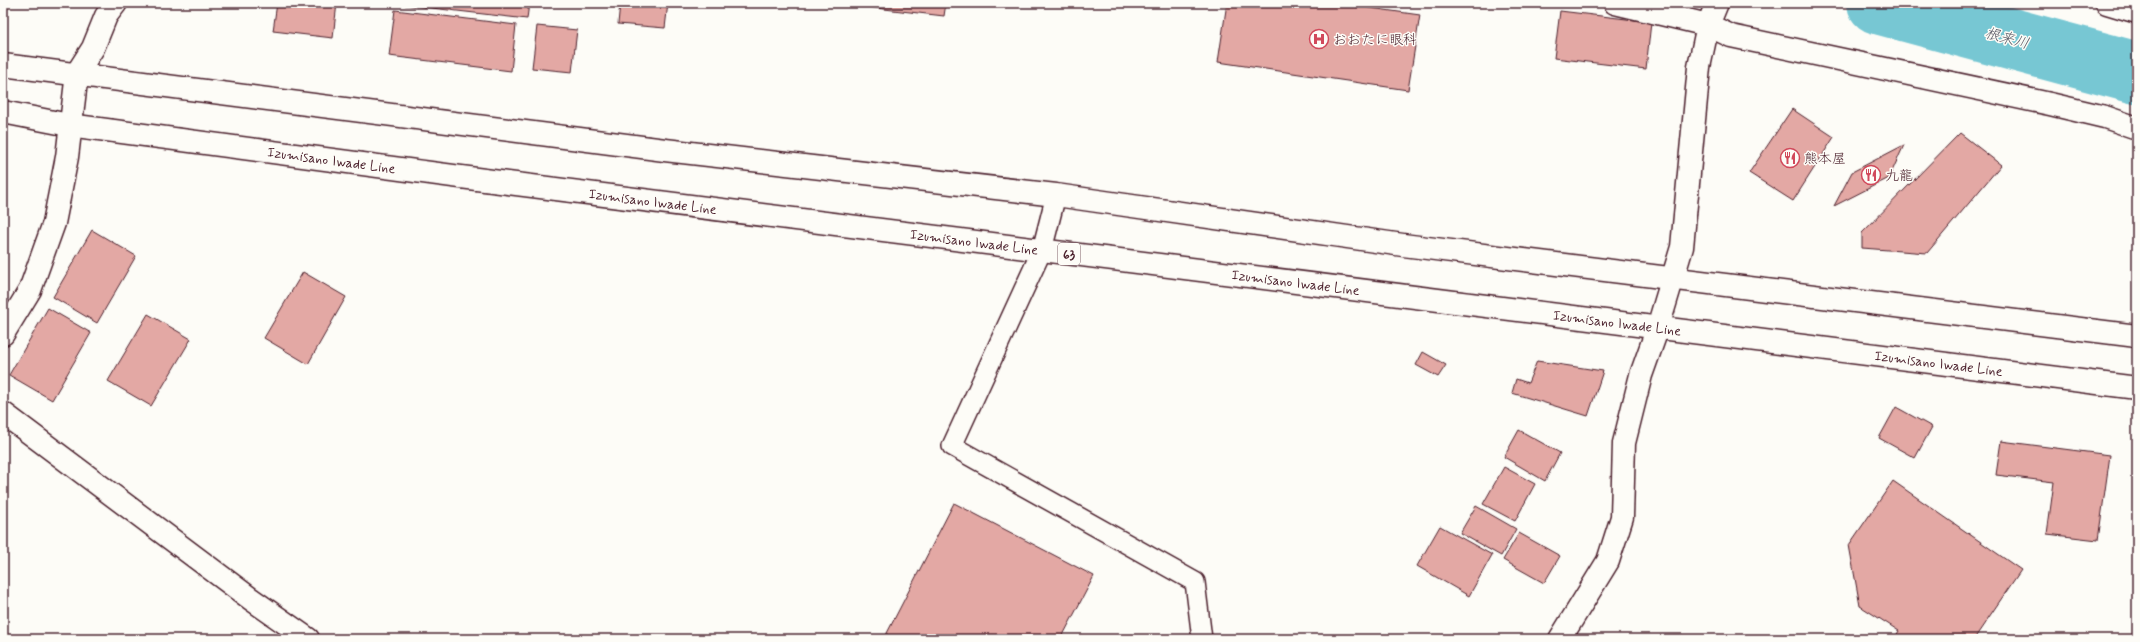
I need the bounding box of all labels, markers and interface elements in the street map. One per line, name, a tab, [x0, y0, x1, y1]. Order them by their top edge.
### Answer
water label: 根来川	[1982, 23, 2031, 54]
hospital icon: おおたに眼科	[1308, 28, 1330, 50]
place label: おおたに眼科	[1333, 31, 1417, 49]
street label: Izumisano Iwade Line	[266, 143, 397, 178]
restaurant icon: 熊本屋	[1779, 147, 1801, 169]
place label: 熊本屋	[1804, 150, 1846, 168]
restaurant icon: 九龍	[1860, 164, 1882, 186]
place label: 九龍	[1885, 167, 1913, 185]
street label: Izumisano Iwade Line	[588, 185, 718, 219]
street label: Izumisano Iwade Line	[909, 226, 1039, 260]
road number: 63	[1058, 243, 1080, 265]
street label: Izumisano Iwade Line	[1230, 266, 1361, 300]
street label: Izumisano Iwade Line	[1552, 307, 1682, 341]
street label: Izumisano Iwade Line	[1873, 347, 2004, 381]

